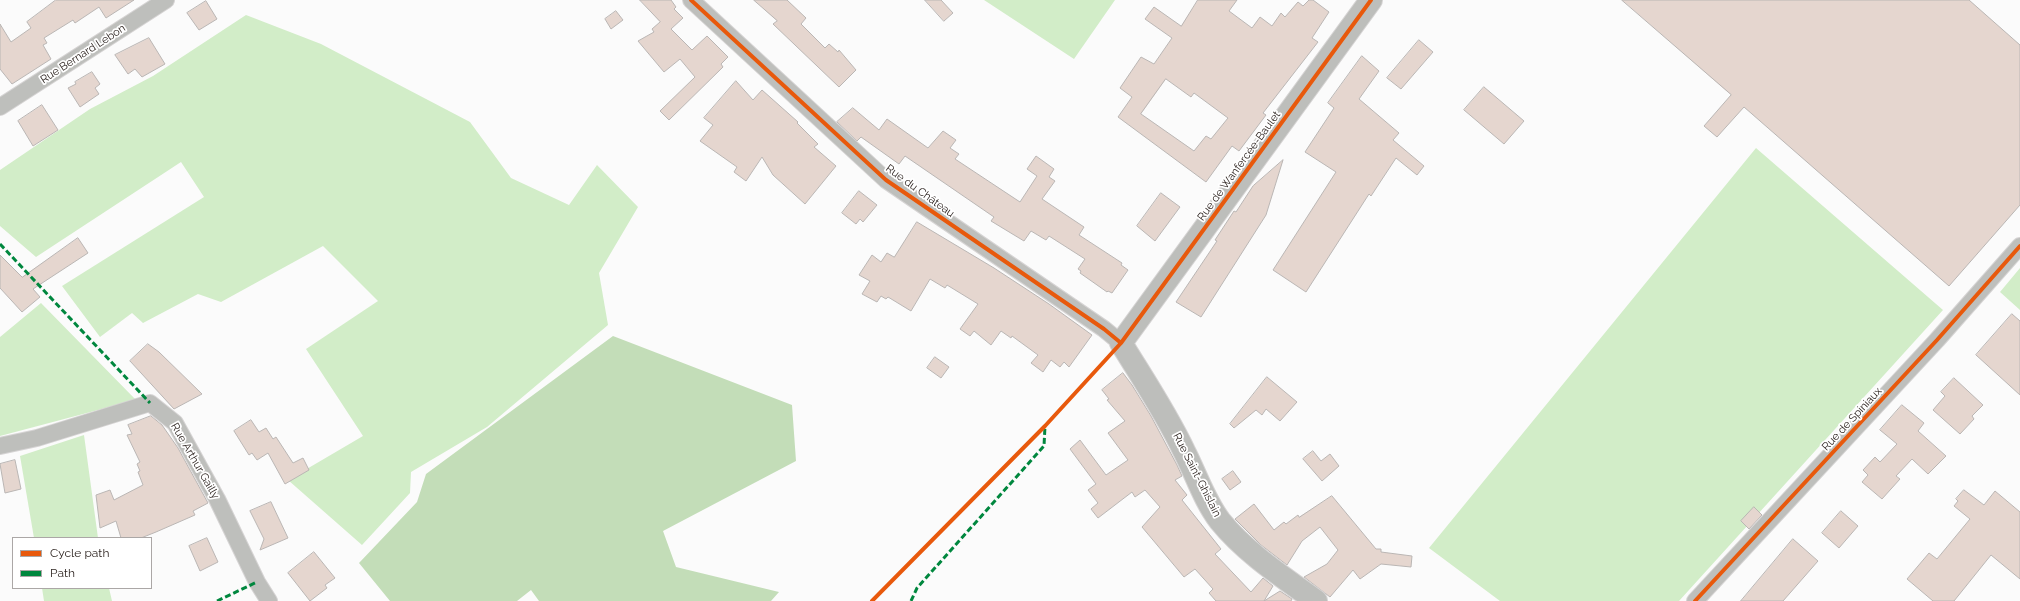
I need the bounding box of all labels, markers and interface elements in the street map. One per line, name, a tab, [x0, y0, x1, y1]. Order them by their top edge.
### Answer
street label: Rue Bernard Lebon	[38, 22, 128, 86]
street label: Rue de Wanfercée-Baulet	[1195, 109, 1283, 223]
street label: Rue du Château	[883, 162, 957, 220]
street label: Rue de Spiniaux	[1819, 385, 1885, 453]
street label: Rue Arthur Gailly	[168, 421, 222, 501]
street label: Rue Saint-Ghislain	[1170, 431, 1224, 519]
legend	[12, 537, 152, 589]
text: Cycle path	[50, 546, 109, 560]
text: Path	[50, 566, 75, 580]

